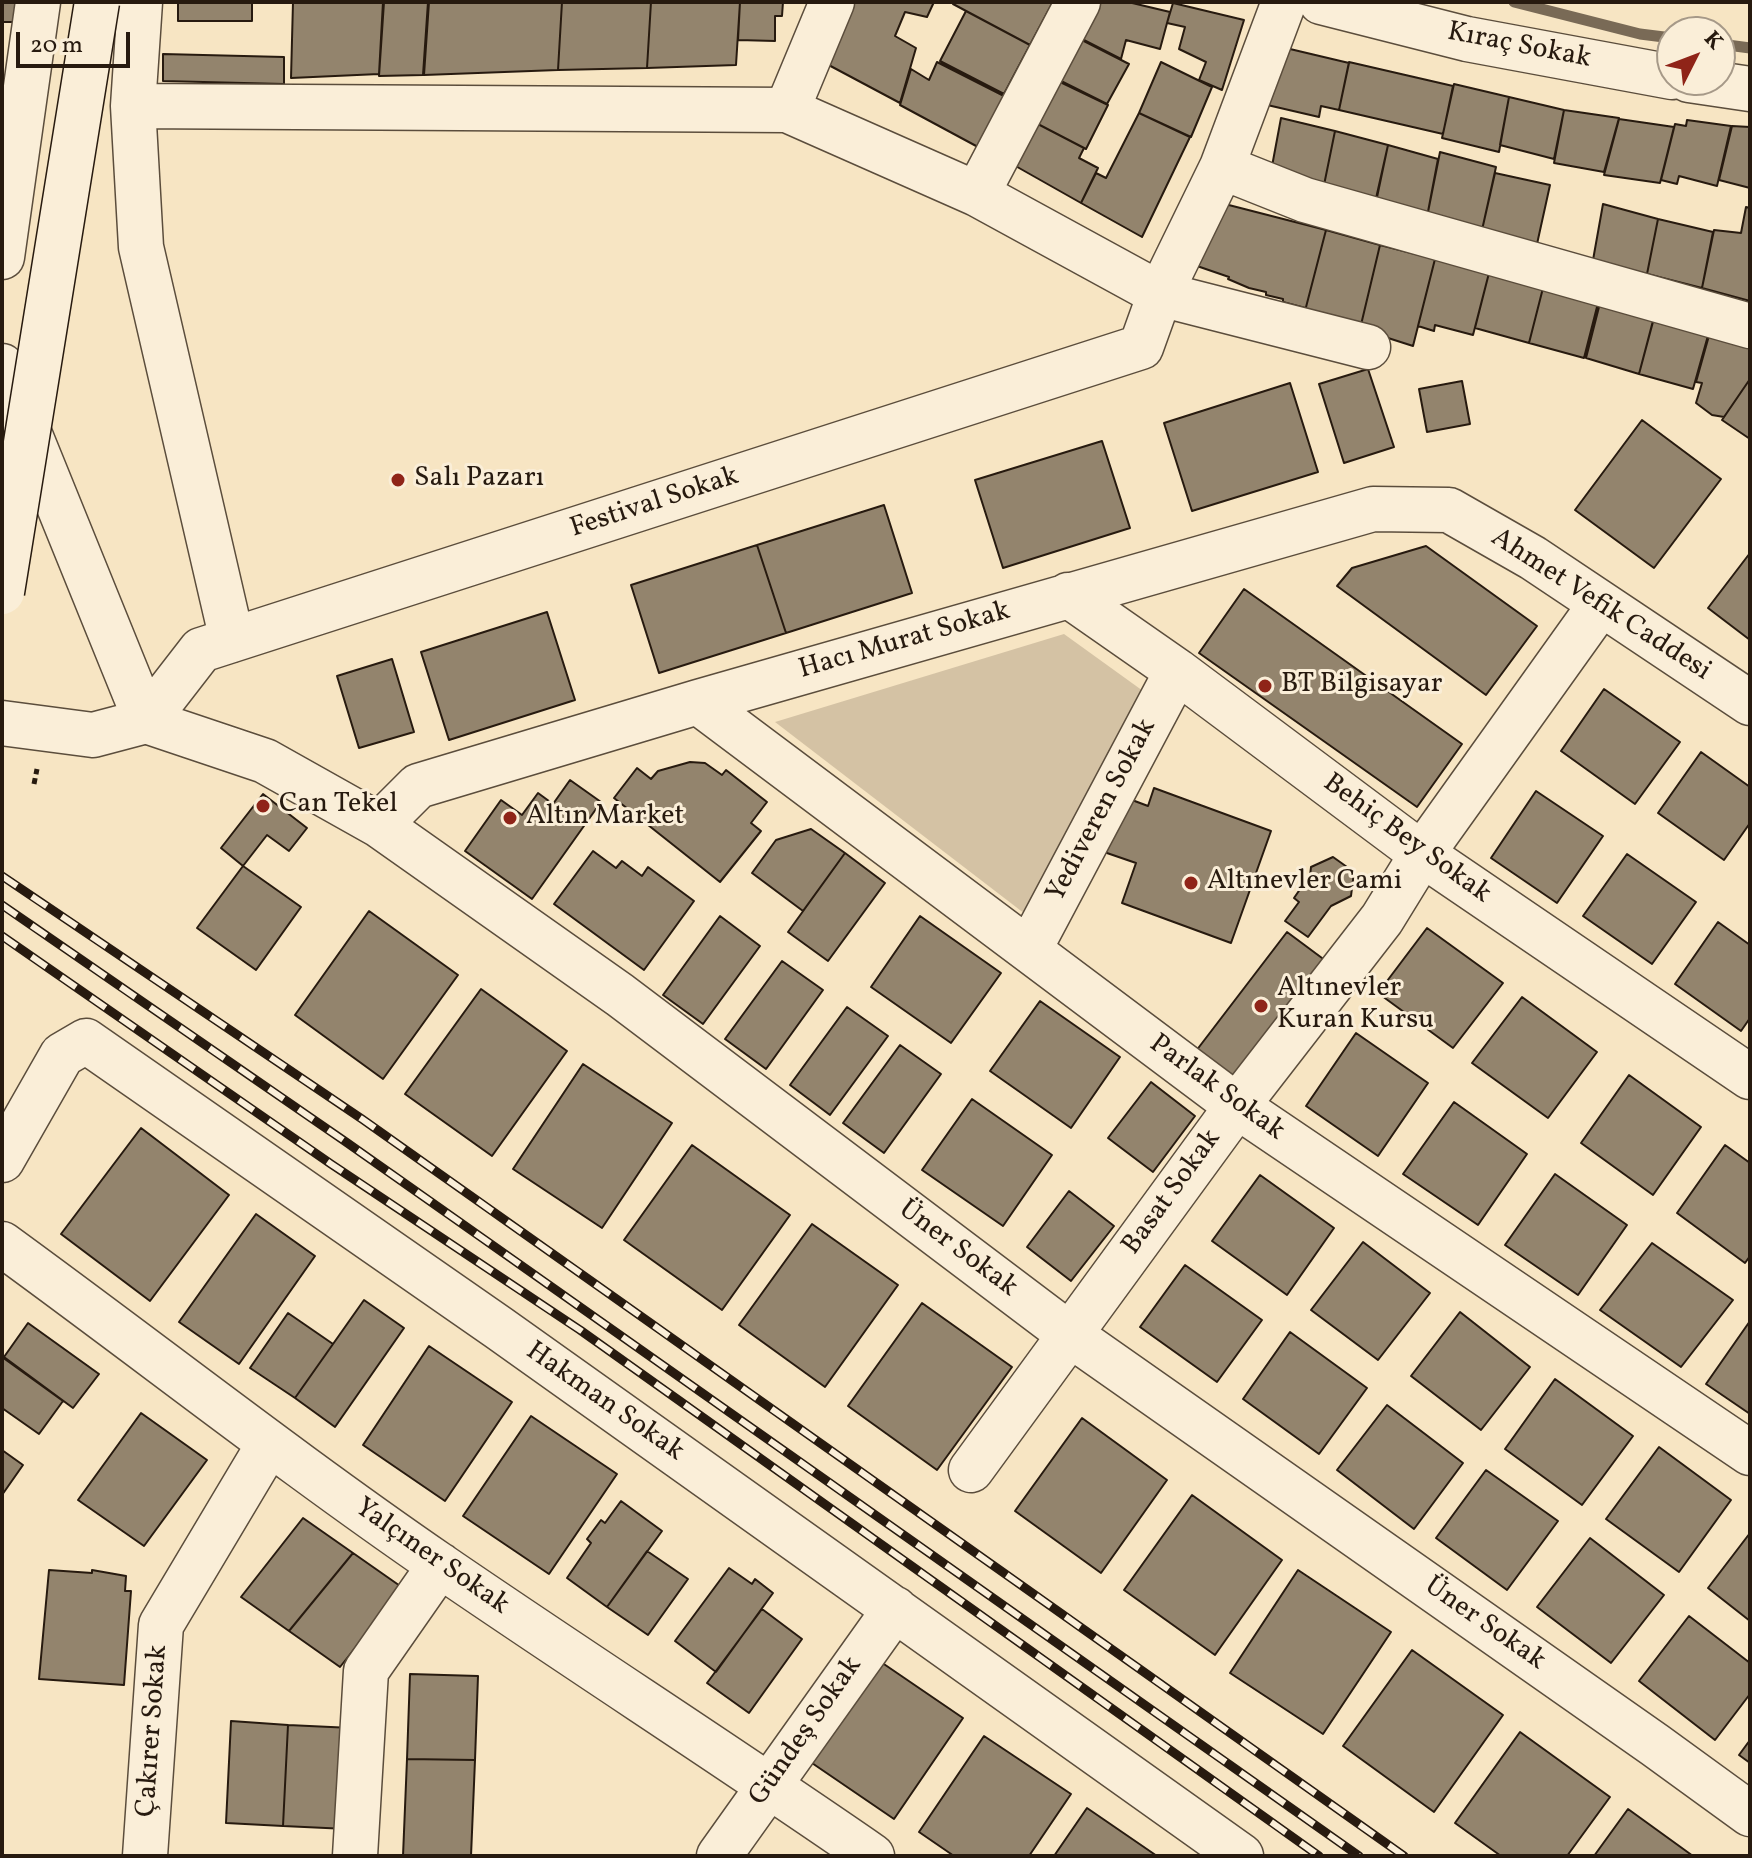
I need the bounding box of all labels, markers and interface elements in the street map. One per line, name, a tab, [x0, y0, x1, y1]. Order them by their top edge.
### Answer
scale bar	[20, 16, 134, 66]
north arrow	[1656, 16, 1736, 96]
street label: Kıraç Sokak	[1444, 17, 1594, 77]
text: K	[1696, 25, 1730, 57]
text: 20 m	[30, 29, 83, 63]
street label: Festival Sokak	[567, 461, 743, 547]
place label: Salı Pazarı	[414, 463, 544, 497]
marker: Salı Pazarı	[389, 471, 407, 489]
street label: Ahmet Vefik Caddesi	[1484, 522, 1716, 690]
street label: Hacı Murat Sokak	[796, 596, 1014, 688]
place label: BT Bilgisayar	[1281, 669, 1443, 703]
marker: BT Bilgisayar	[1256, 677, 1274, 695]
street label: Yediveren Sokak	[1041, 714, 1165, 908]
street label: Behiç Bey Sokak	[1315, 768, 1497, 912]
place label: Can Tekel	[279, 789, 398, 823]
marker: Can Tekel	[254, 797, 272, 815]
place label: Altın Market	[526, 801, 684, 835]
marker: Altın Market	[501, 809, 519, 827]
place label: Altınevler Cami	[1207, 866, 1402, 900]
marker: Altınevler Cami	[1182, 874, 1200, 892]
place label: Altınevler Kuran Kursu	[1277, 973, 1434, 1039]
marker: Altınevler Kuran Kursu	[1252, 997, 1270, 1015]
street label: Parlak Sokak	[1142, 1028, 1290, 1150]
street label: Basat Sokak	[1116, 1124, 1230, 1262]
street label: Üner Sokak	[891, 1194, 1023, 1306]
street label: Hakman Sokak	[518, 1336, 690, 1470]
street label: Yalçıner Sokak	[347, 1492, 515, 1624]
street label: Üner Sokak	[1417, 1571, 1551, 1679]
street label: Çakırer Sokak	[131, 1644, 177, 1818]
street label: Gündeş Sokak	[743, 1651, 871, 1813]

